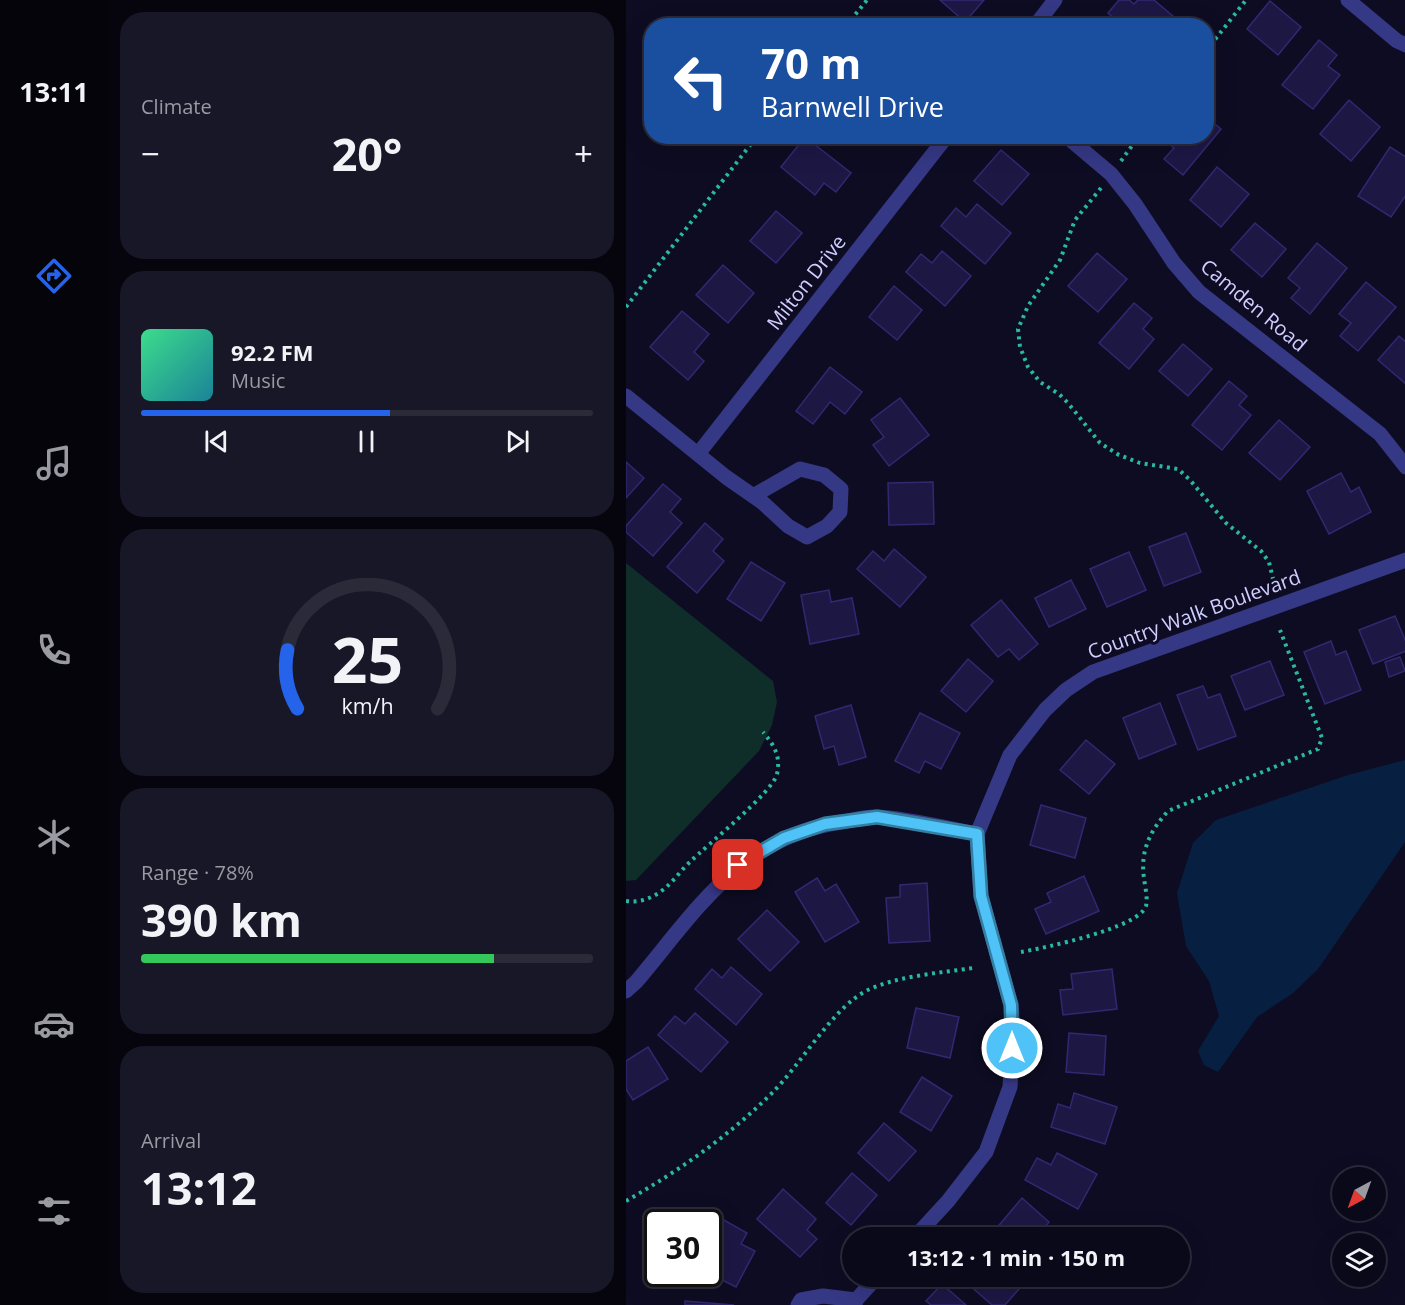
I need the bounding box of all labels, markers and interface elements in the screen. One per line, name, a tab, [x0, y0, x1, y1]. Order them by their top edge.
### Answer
text: 70 m	[761, 34, 861, 91]
icon: left	[662, 42, 740, 120]
text: 13:11	[19, 73, 89, 110]
text: Barnwell Drive	[761, 88, 944, 125]
text: Climate	[141, 93, 212, 120]
text: 20°	[332, 123, 402, 184]
text: −	[141, 131, 160, 176]
text: +	[574, 131, 593, 176]
street label: Milton Drive	[760, 229, 852, 335]
street label: Camden Road	[1195, 253, 1313, 357]
icon: directions	[33, 255, 75, 297]
text: 92.2 FM	[231, 337, 314, 367]
text: Music	[231, 367, 285, 394]
icon: previous	[200, 425, 233, 458]
icon: pause	[350, 425, 383, 458]
icon: next	[501, 425, 534, 458]
icon: music	[33, 442, 75, 484]
street label: Country Walk Boulevard	[1084, 563, 1304, 665]
text: 25	[331, 617, 403, 702]
icon: phone	[33, 629, 75, 671]
text: km/h	[341, 692, 393, 721]
icon: climate	[33, 816, 75, 858]
pin	[712, 839, 763, 890]
icon: arrive	[721, 848, 754, 881]
text: Range · 78%	[141, 859, 254, 886]
text: 390 km	[141, 889, 302, 950]
icon: car	[33, 1003, 75, 1045]
position arrow	[980, 1016, 1044, 1080]
text: Arrival	[141, 1127, 201, 1154]
text: 13:12	[141, 1157, 257, 1218]
north arrow	[1332, 1167, 1386, 1221]
map controls	[1332, 1167, 1386, 1287]
icon: filters	[33, 1190, 75, 1232]
speed limit sign: 30	[644, 1209, 722, 1287]
button: layers	[1332, 1233, 1386, 1287]
text: 13:12 · 1 min · 150 m	[907, 1242, 1125, 1272]

